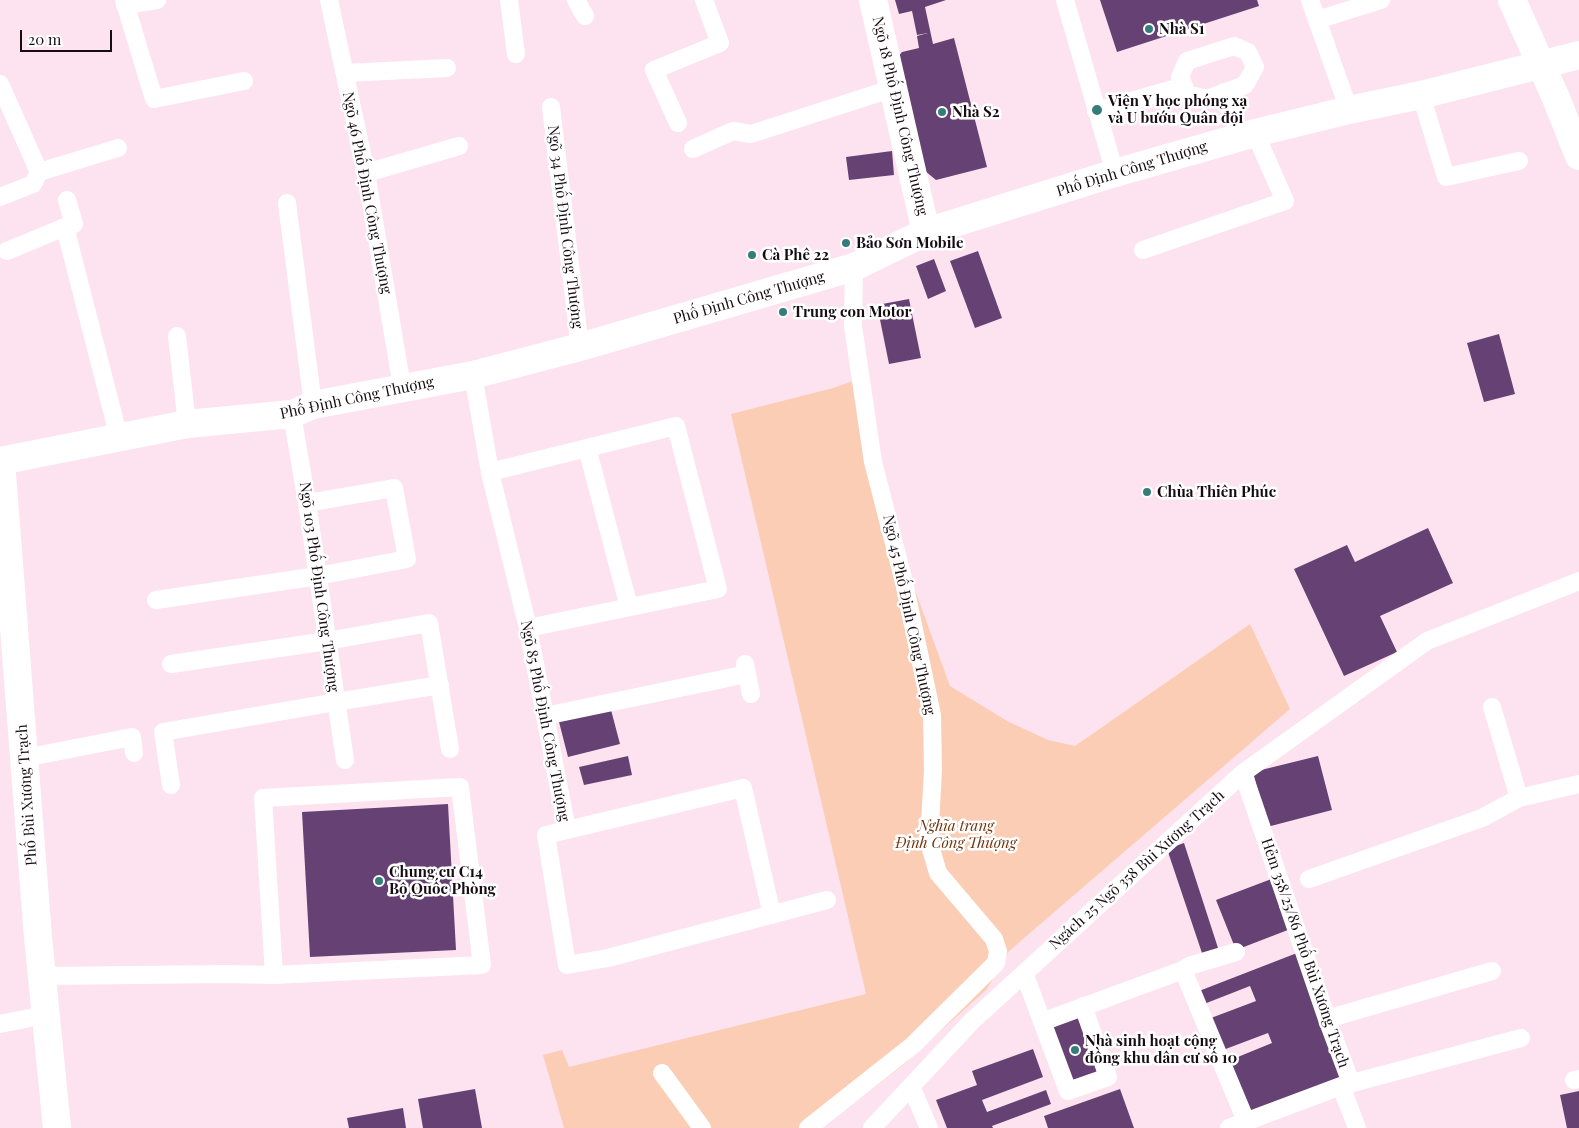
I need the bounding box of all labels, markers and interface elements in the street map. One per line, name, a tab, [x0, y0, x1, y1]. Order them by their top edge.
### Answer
street label: Ngõ 18 Phố Định Công Thượng	[868, 15, 932, 217]
scale bar	[22, 20, 115, 52]
place label: Nhà S1	[1159, 20, 1205, 38]
marker: Nhà S1	[1143, 23, 1155, 35]
text: 20 m	[28, 29, 61, 49]
street label: Ngõ 46 Phố Định Công Thượng	[339, 90, 395, 296]
place label: Viện Y học phóng xạ và U bướu Quân đội	[1108, 92, 1247, 127]
place label: Nhà S2	[952, 103, 1000, 121]
marker: Viện Y học phóng xạ và U bướu Quân đội	[1090, 103, 1104, 117]
marker: Nhà S2	[936, 106, 948, 118]
street label: Ngõ 34 Phố Định Công Thượng	[544, 124, 586, 330]
street label: Phố Định Công Thượng	[1054, 137, 1210, 201]
place label: Bảo Sơn Mobile	[856, 234, 963, 252]
marker: Bảo Sơn Mobile	[840, 237, 852, 249]
place label: Cà Phê 22	[762, 246, 829, 264]
marker: Cà Phê 22	[746, 249, 758, 261]
street label: Phố Định Công Thượng	[671, 268, 827, 328]
place label: Trung con Motor	[793, 303, 911, 321]
marker: Trung con Motor	[777, 306, 789, 318]
street label: Phố Định Công Thượng	[278, 373, 436, 423]
street label: Ngõ 103 Phố Định Công Thượng	[295, 481, 343, 693]
place label: Chùa Thiên Phúc	[1157, 483, 1276, 501]
marker: Chùa Thiên Phúc	[1141, 486, 1153, 498]
street label: Ngõ 45 Phố Định Công Thượng	[879, 513, 939, 717]
street label: Ngõ 85 Phố Định Công Thượng	[517, 619, 573, 823]
street label: Phố Bùi Xương Trạch	[13, 724, 41, 866]
street label: Ngách 25 Ngõ 358 Bùi Xương Trạch	[1046, 787, 1228, 953]
park label: Nghĩa trang Định Công Thượng	[895, 817, 1017, 852]
street label: Hẻm 358/25/86 Phố Bùi Xương Trạch	[1257, 836, 1353, 1070]
place label: Chung cư C14 Bộ Quốc Phòng	[389, 863, 496, 898]
marker: Chung cư C14 Bộ Quốc Phòng	[373, 875, 385, 887]
place label: Nhà sinh hoạt cộng đồng khu dân cư số 10	[1085, 1032, 1237, 1067]
marker: Nhà sinh hoạt cộng đồng khu dân cư số 10	[1069, 1044, 1081, 1056]

